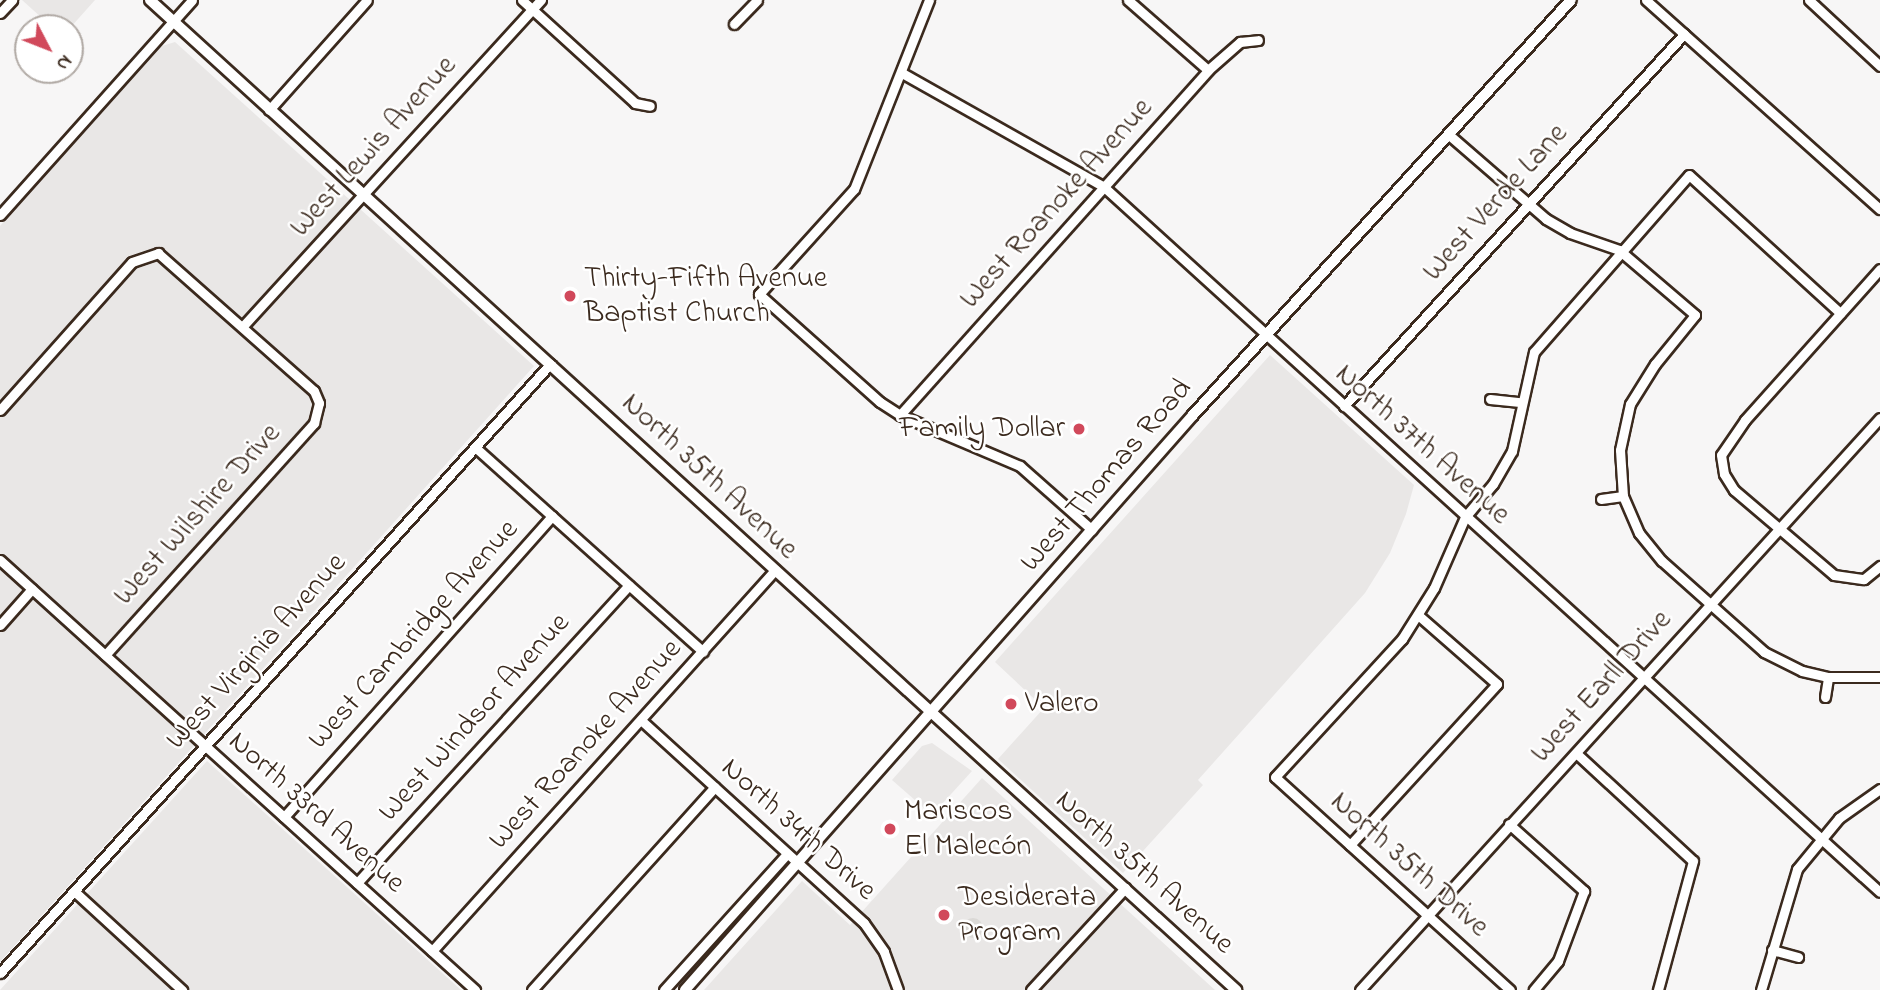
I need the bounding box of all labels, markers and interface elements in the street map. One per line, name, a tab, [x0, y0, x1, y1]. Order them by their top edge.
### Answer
north arrow	[14, 14, 84, 84]
text: N	[49, 48, 78, 76]
street label: West Lewis Avenue	[283, 49, 465, 245]
street label: West Roanoke Avenue	[953, 91, 1161, 317]
street label: West Verde Lane	[1416, 117, 1576, 289]
place label: Thirty-Fifth Avenue Baptist Church	[584, 261, 827, 332]
marker: Thirty-Fifth Avenue Baptist Church	[562, 288, 578, 304]
street label: North 37th Avenue	[1327, 357, 1517, 533]
street label: West Thomas Road	[1013, 372, 1201, 580]
street label: North 35th Avenue	[613, 386, 805, 568]
place label: Family Dollar	[899, 411, 1065, 447]
street label: West Wilshire Drive	[107, 417, 289, 613]
marker: Family Dollar	[1071, 421, 1087, 437]
street label: West Cambridge Avenue	[301, 513, 527, 757]
street label: West Virginia Avenue	[159, 546, 355, 758]
street label: West Earll Drive	[1524, 603, 1680, 771]
street label: West Windsor Avenue	[372, 606, 578, 830]
street label: West Roanoke Avenue	[482, 632, 690, 858]
place label: Valero	[1025, 686, 1099, 722]
marker: Valero	[1003, 696, 1019, 712]
street label: North 33rd Avenue	[220, 724, 412, 902]
street label: North 34th Drive	[713, 751, 883, 909]
street label: North 35th Avenue	[1047, 783, 1241, 963]
street label: North 35th Drive	[1322, 784, 1496, 946]
place label: Mariscos El Malecón	[904, 794, 1031, 864]
marker: Mariscos El Malecón	[882, 821, 898, 837]
place label: Desiderata Program	[958, 880, 1096, 950]
marker: Desiderata Program	[936, 907, 952, 923]

